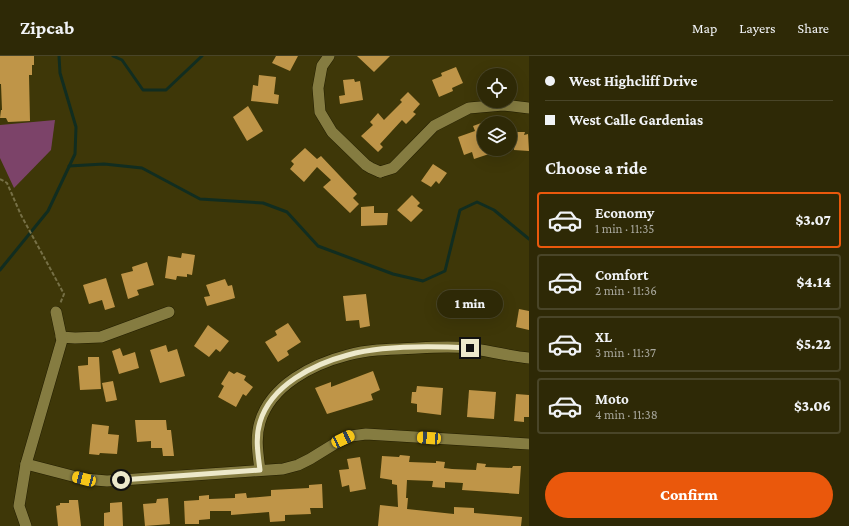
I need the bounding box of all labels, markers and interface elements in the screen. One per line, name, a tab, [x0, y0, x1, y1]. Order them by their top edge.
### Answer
text: Zipcab	[20, 17, 74, 38]
text: Map	[692, 20, 717, 36]
text: Layers	[739, 20, 776, 36]
text: Share	[798, 20, 829, 36]
map controls	[477, 68, 517, 156]
button: locate	[477, 68, 517, 108]
text: West Highcliff Drive	[569, 73, 697, 89]
text: West Calle Gardenias	[569, 112, 703, 128]
button: layers	[477, 116, 517, 156]
text: Choose a ride	[545, 158, 647, 178]
icon: car	[547, 202, 583, 238]
text: Economy	[595, 205, 654, 221]
text: $3.07	[795, 212, 831, 228]
text: 1 min · 11:35	[595, 221, 655, 236]
icon: car	[547, 264, 583, 300]
text: Comfort	[595, 267, 649, 283]
text: $4.14	[796, 274, 831, 290]
text: 2 min · 11:36	[595, 283, 657, 298]
callout: 1 min	[437, 290, 503, 318]
text: 1 min	[455, 296, 485, 311]
icon: car	[547, 326, 583, 362]
text: XL	[595, 329, 612, 345]
text: $5.22	[796, 336, 831, 352]
route end	[461, 339, 479, 357]
text: 3 min · 11:37	[595, 345, 656, 360]
icon: car	[547, 388, 583, 424]
text: Moto	[595, 391, 629, 407]
text: $3.06	[794, 398, 831, 414]
text: 4 min · 11:38	[595, 407, 658, 422]
car	[330, 428, 356, 450]
car	[417, 431, 441, 445]
car	[71, 470, 97, 488]
route start	[112, 471, 130, 489]
button: Confirm	[545, 472, 833, 518]

